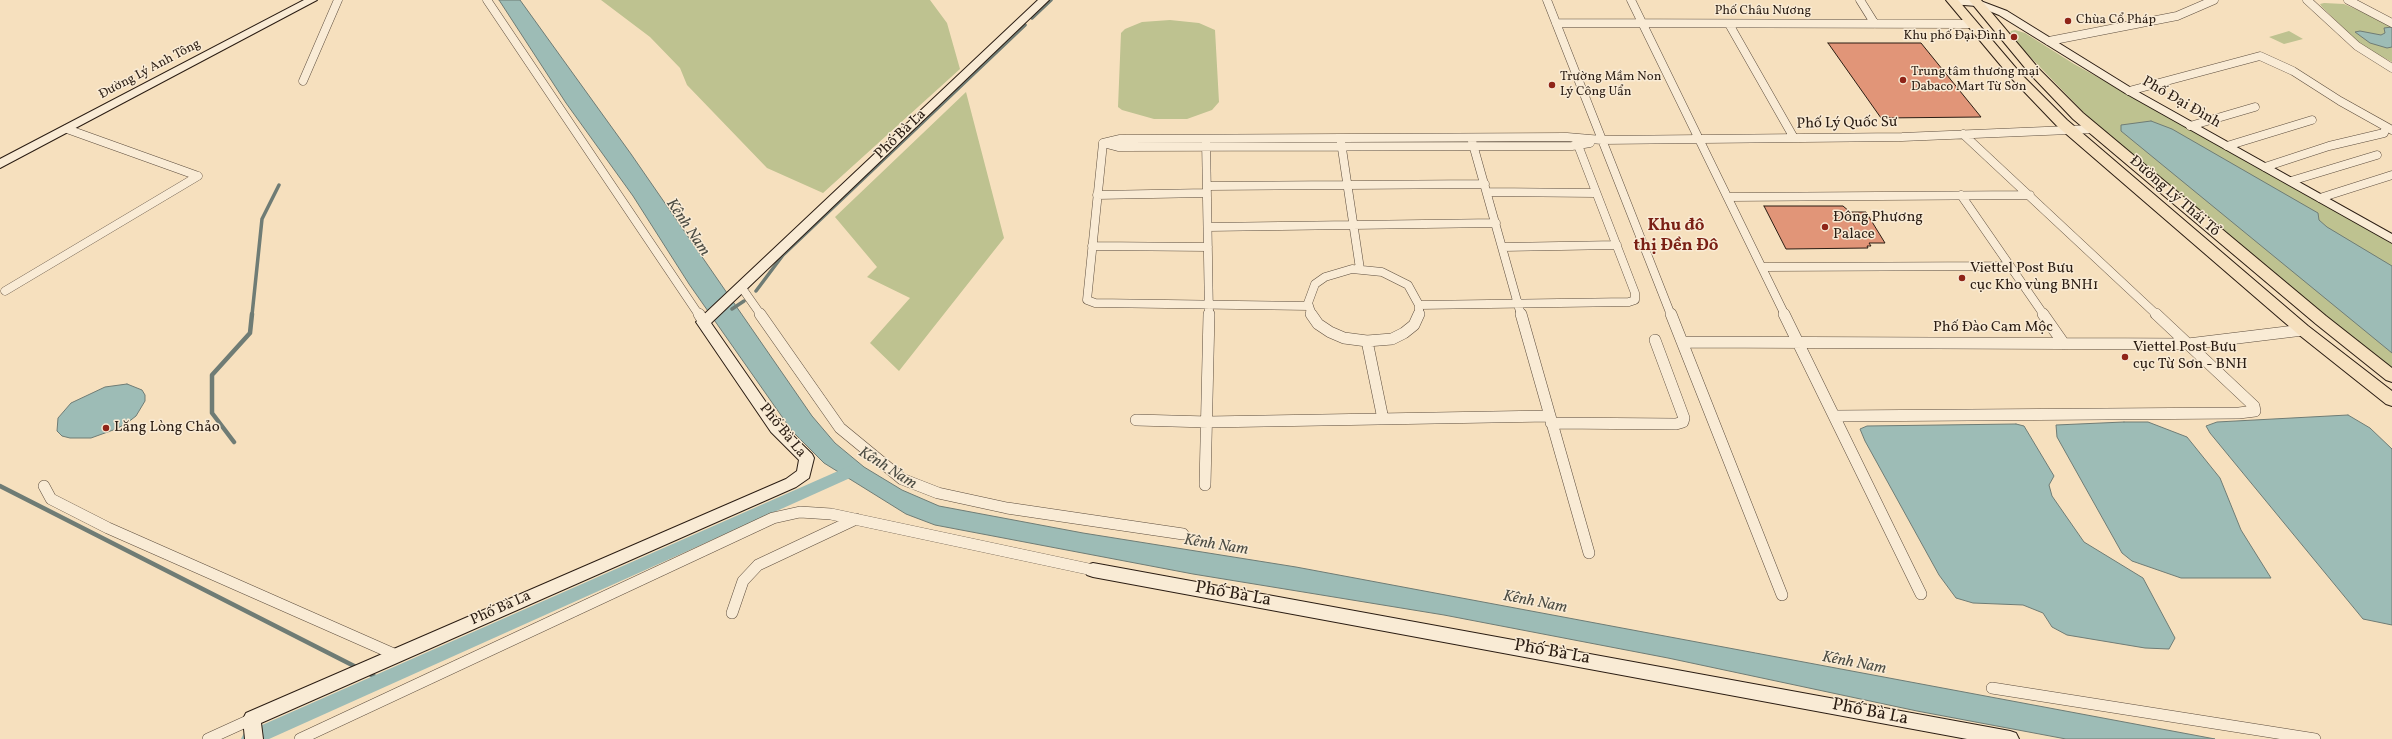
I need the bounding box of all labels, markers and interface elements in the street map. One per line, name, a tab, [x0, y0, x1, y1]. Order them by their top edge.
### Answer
street label: Phố Châu Nương	[1715, 4, 1811, 20]
place label: Chùa Cổ Pháp	[2076, 13, 2156, 29]
marker: Chùa Cổ Pháp	[2063, 16, 2073, 26]
place label: Khu phố Đại Đình	[1904, 29, 2006, 45]
marker: Khu phố Đại Đình	[2009, 32, 2019, 42]
street label: Đường Lý Anh Tông	[97, 37, 203, 103]
place label: Trung tâm thương mại Dabaco Mart Từ Sơn	[1911, 65, 2039, 96]
place label: Trường Mầm Non Lý Công Uẩn	[1560, 70, 1661, 101]
street label: Phố Đại Đình	[2138, 73, 2224, 133]
marker: Trung tâm thương mại Dabaco Mart Từ Sơn	[1898, 75, 1908, 85]
marker: Trường Mầm Non Lý Công Uẩn	[1547, 80, 1557, 90]
street label: Phố Bà La	[872, 106, 930, 164]
street label: Phố Lý Quốc Sư	[1796, 114, 1898, 134]
street label: Đường Lý Thái Tổ	[2125, 153, 2223, 241]
water label: Kênh Nam	[661, 196, 713, 260]
place label: Đông Phương Palace	[1833, 209, 1923, 244]
district label: Khu đô thị Đền Đô	[1634, 217, 1718, 257]
marker: Đông Phương Palace	[1820, 222, 1830, 232]
place label: Viettel Post Bưu cục Kho vùng BNH1	[1970, 260, 2099, 295]
marker: Viettel Post Bưu cục Kho vùng BNH1	[1957, 273, 1967, 283]
street label: Phố Đào Cam Mộc	[1933, 319, 2053, 337]
place label: Viettel Post Bưu cục Từ Sơn - BNH	[2133, 339, 2247, 374]
marker: Viettel Post Bưu cục Từ Sơn - BNH	[2120, 352, 2130, 362]
street label: Phố Bà La	[755, 400, 809, 462]
place label: Lăng Lòng Chảo	[114, 419, 220, 437]
marker: Lăng Lòng Chảo	[101, 423, 111, 433]
water label: Kênh Nam	[854, 444, 920, 494]
water label: Kênh Nam	[1182, 531, 1250, 561]
street label: Phố Bà La	[1193, 578, 1273, 612]
water label: Kênh Nam	[1501, 587, 1569, 619]
street label: Phố Bà La	[468, 588, 534, 630]
street label: Phố Bà La	[1512, 636, 1592, 670]
water label: Kênh Nam	[1820, 648, 1888, 680]
street label: Phố Bà La	[1830, 695, 1910, 731]

